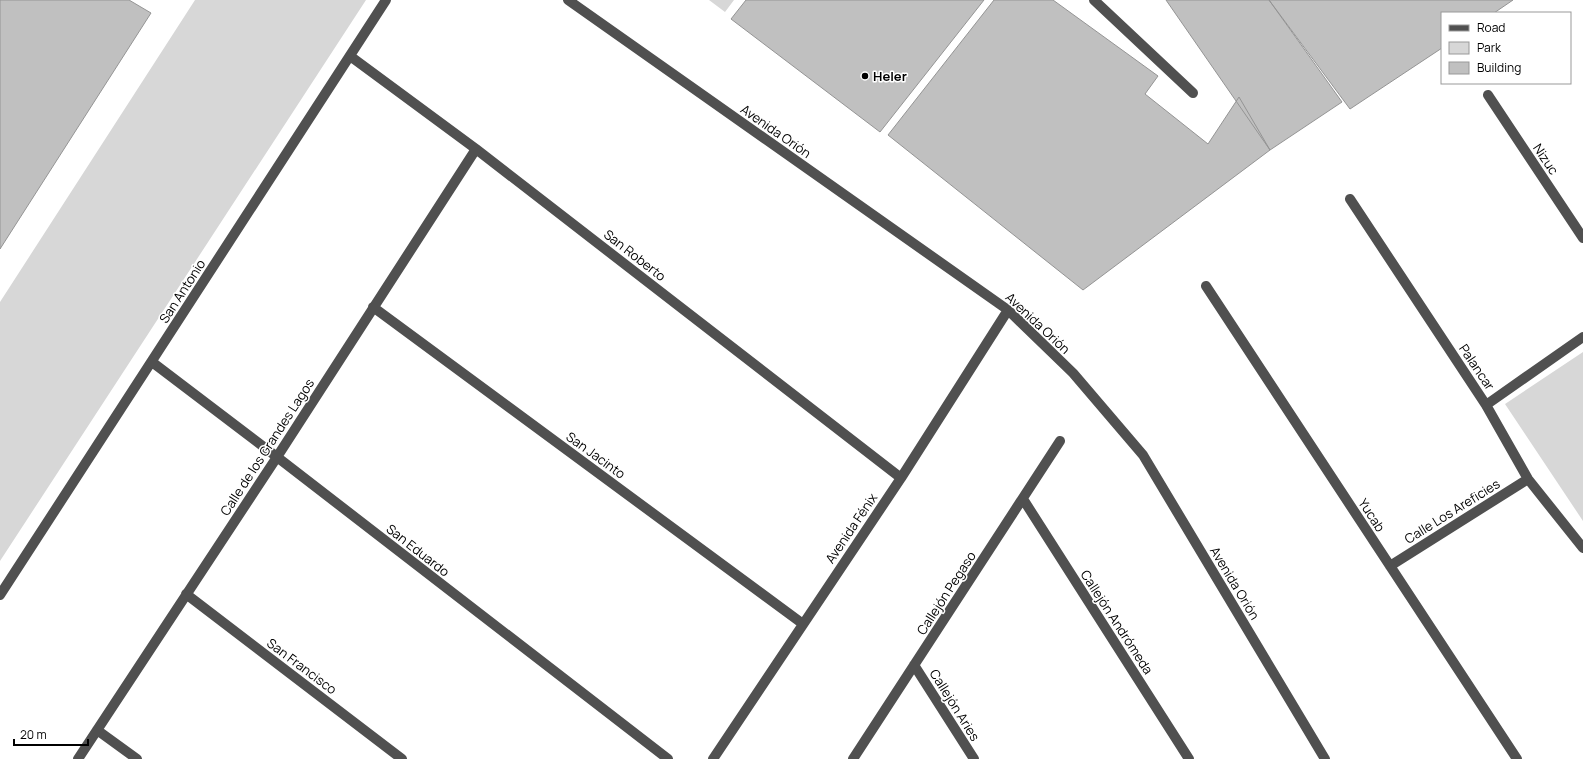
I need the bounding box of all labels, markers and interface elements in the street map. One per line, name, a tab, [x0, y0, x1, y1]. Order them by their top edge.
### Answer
legend	[1441, 12, 1571, 84]
text: Road	[1477, 19, 1505, 36]
text: Park	[1477, 39, 1502, 56]
text: Building	[1477, 59, 1521, 76]
place label: Heler	[873, 67, 907, 85]
marker: Heler	[860, 71, 870, 81]
street label: Avenida Orión	[737, 100, 815, 162]
street label: Nizuc	[1529, 140, 1563, 178]
street label: San Roberto	[600, 225, 670, 285]
street label: San Antonio	[155, 255, 209, 326]
street label: Avenida Orión	[1002, 288, 1074, 358]
street label: Palancar	[1455, 341, 1499, 394]
street label: Calle de los Grandes Lagos	[216, 375, 318, 519]
street label: San Jacinto	[563, 427, 630, 483]
street label: Calle Los Areficies	[1401, 474, 1503, 548]
street label: Avenida Fénix	[821, 489, 881, 567]
street label: Yucab	[1355, 495, 1390, 535]
street label: San Eduardo	[383, 520, 454, 581]
street label: Avenida Orión	[1206, 543, 1264, 623]
street label: Callejón Pegaso	[912, 547, 980, 638]
street label: Callejón Andrómeda	[1077, 566, 1157, 678]
street label: San Francisco	[263, 634, 341, 698]
street label: Callejón Aries	[926, 666, 984, 745]
scale bar	[14, 721, 88, 747]
text: 20 m	[20, 726, 47, 743]

